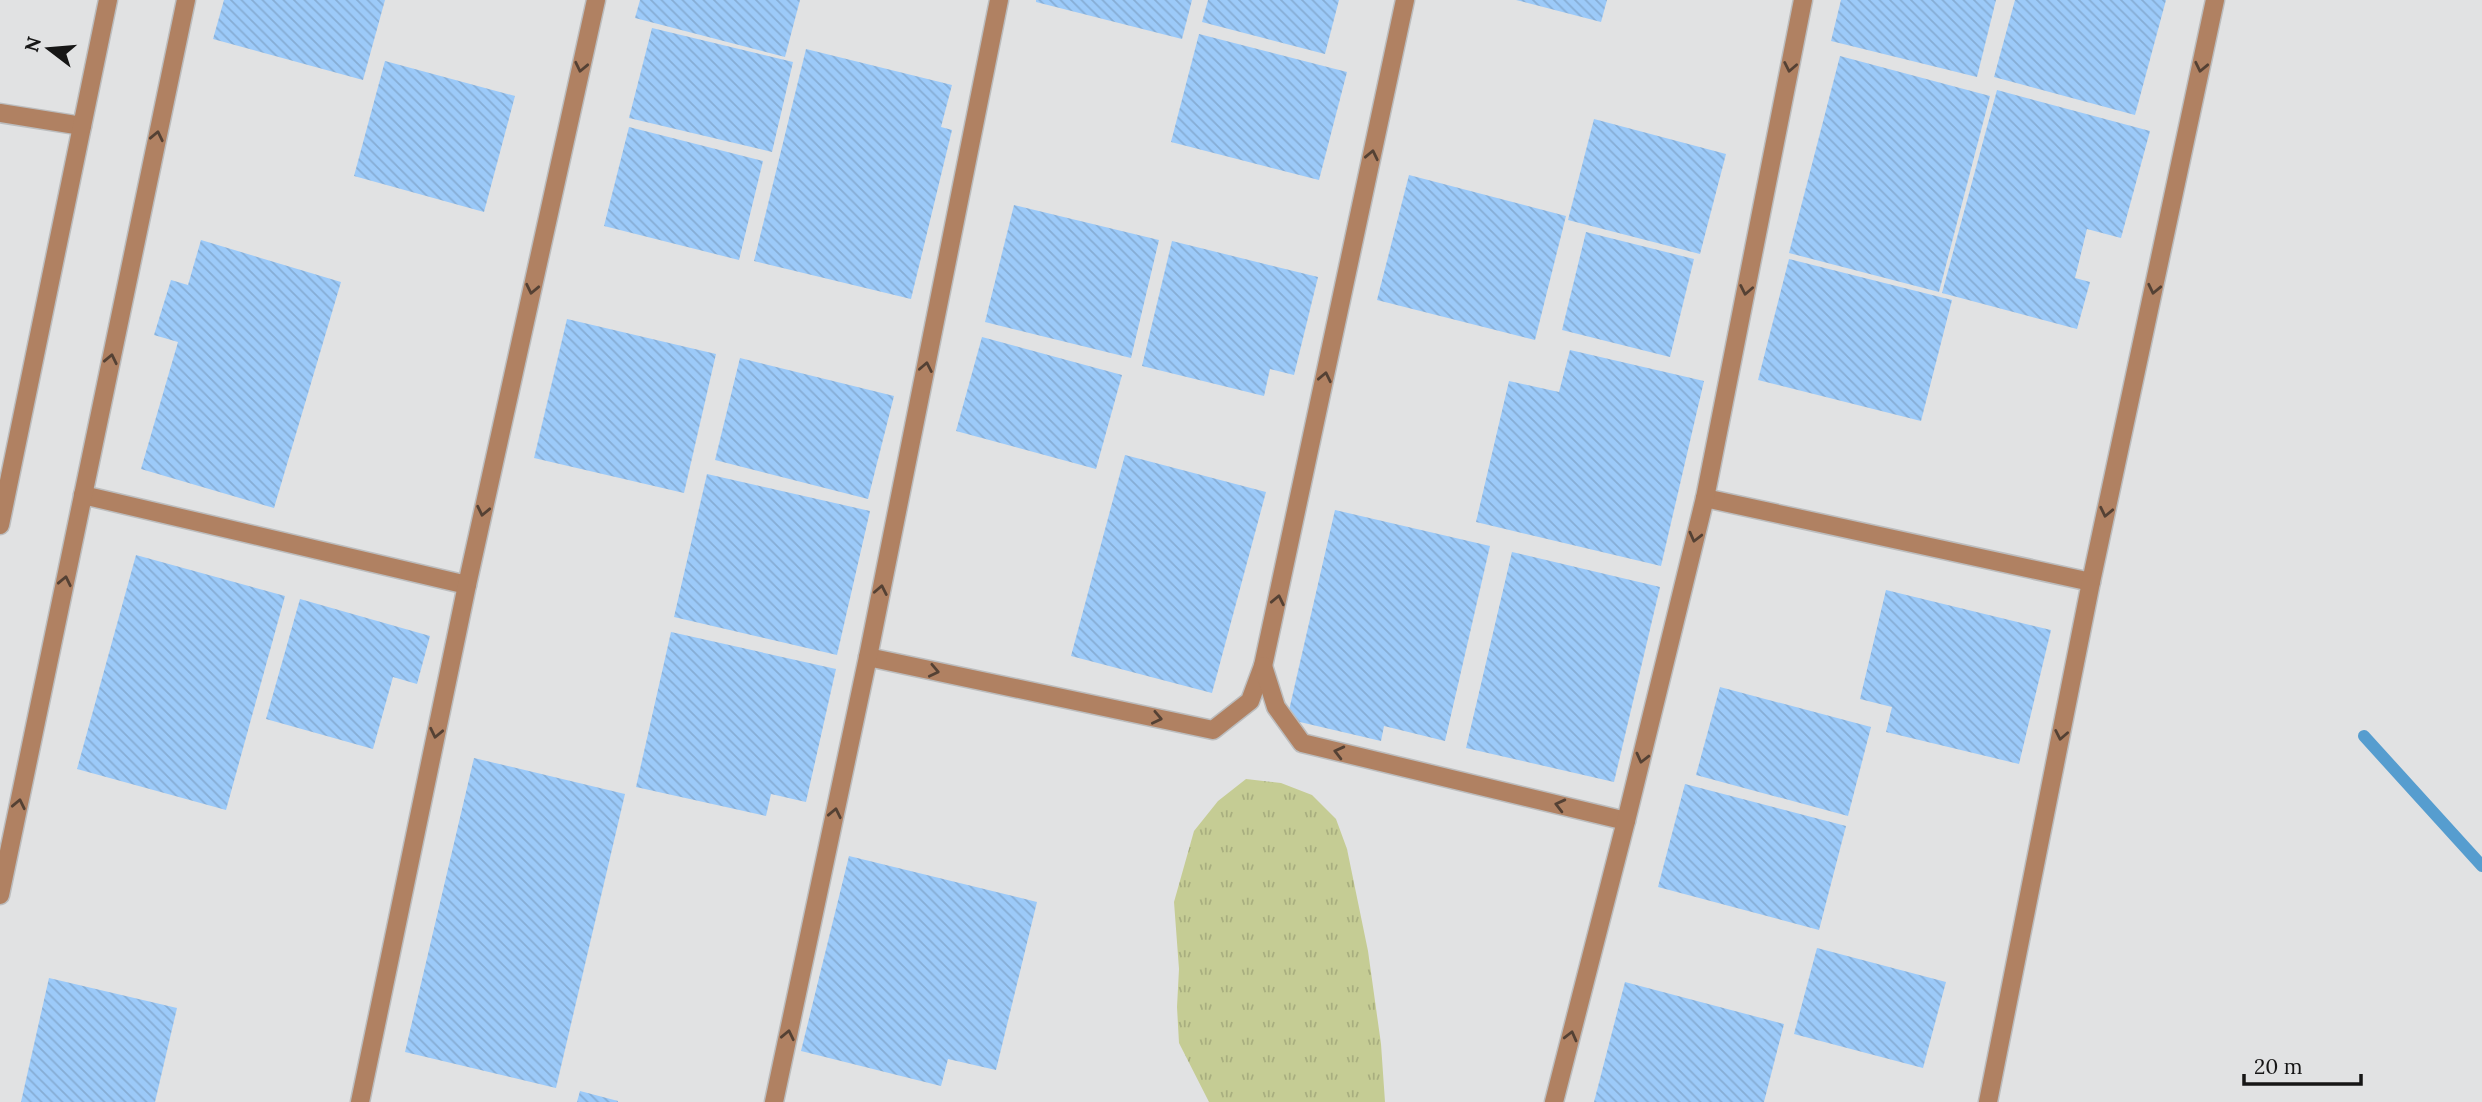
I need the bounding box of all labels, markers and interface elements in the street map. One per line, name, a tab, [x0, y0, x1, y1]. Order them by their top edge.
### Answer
north arrow	[14, 14, 84, 84]
text: N	[19, 34, 46, 55]
one-way arrow	[575, 61, 590, 73]
one-way arrow	[1783, 61, 1798, 73]
one-way arrow	[2195, 61, 2210, 73]
one-way arrow	[149, 130, 164, 142]
one-way arrow	[1364, 149, 1379, 161]
one-way arrow	[526, 283, 541, 295]
one-way arrow	[2147, 283, 2162, 295]
one-way arrow	[1739, 284, 1754, 296]
one-way arrow	[102, 353, 117, 365]
one-way arrow	[917, 361, 932, 373]
one-way arrow	[1317, 371, 1331, 383]
one-way arrow	[477, 505, 491, 517]
one-way arrow	[2100, 506, 2115, 518]
one-way arrow	[1689, 531, 1703, 543]
one-way arrow	[56, 575, 71, 587]
one-way arrow	[873, 584, 888, 596]
one-way arrow	[1269, 594, 1284, 606]
one-way arrow	[928, 663, 940, 678]
one-way arrow	[1151, 710, 1163, 725]
one-way arrow	[430, 727, 445, 739]
one-way arrow	[2054, 729, 2069, 741]
one-way arrow	[1333, 746, 1345, 760]
one-way arrow	[1636, 752, 1650, 764]
one-way arrow	[10, 798, 25, 810]
one-way arrow	[1554, 799, 1566, 813]
one-way arrow	[827, 807, 841, 819]
one-way arrow	[780, 1029, 795, 1041]
one-way arrow	[1563, 1030, 1577, 1042]
scale bar	[2244, 1042, 2361, 1086]
text: 20 m	[2254, 1053, 2303, 1080]

